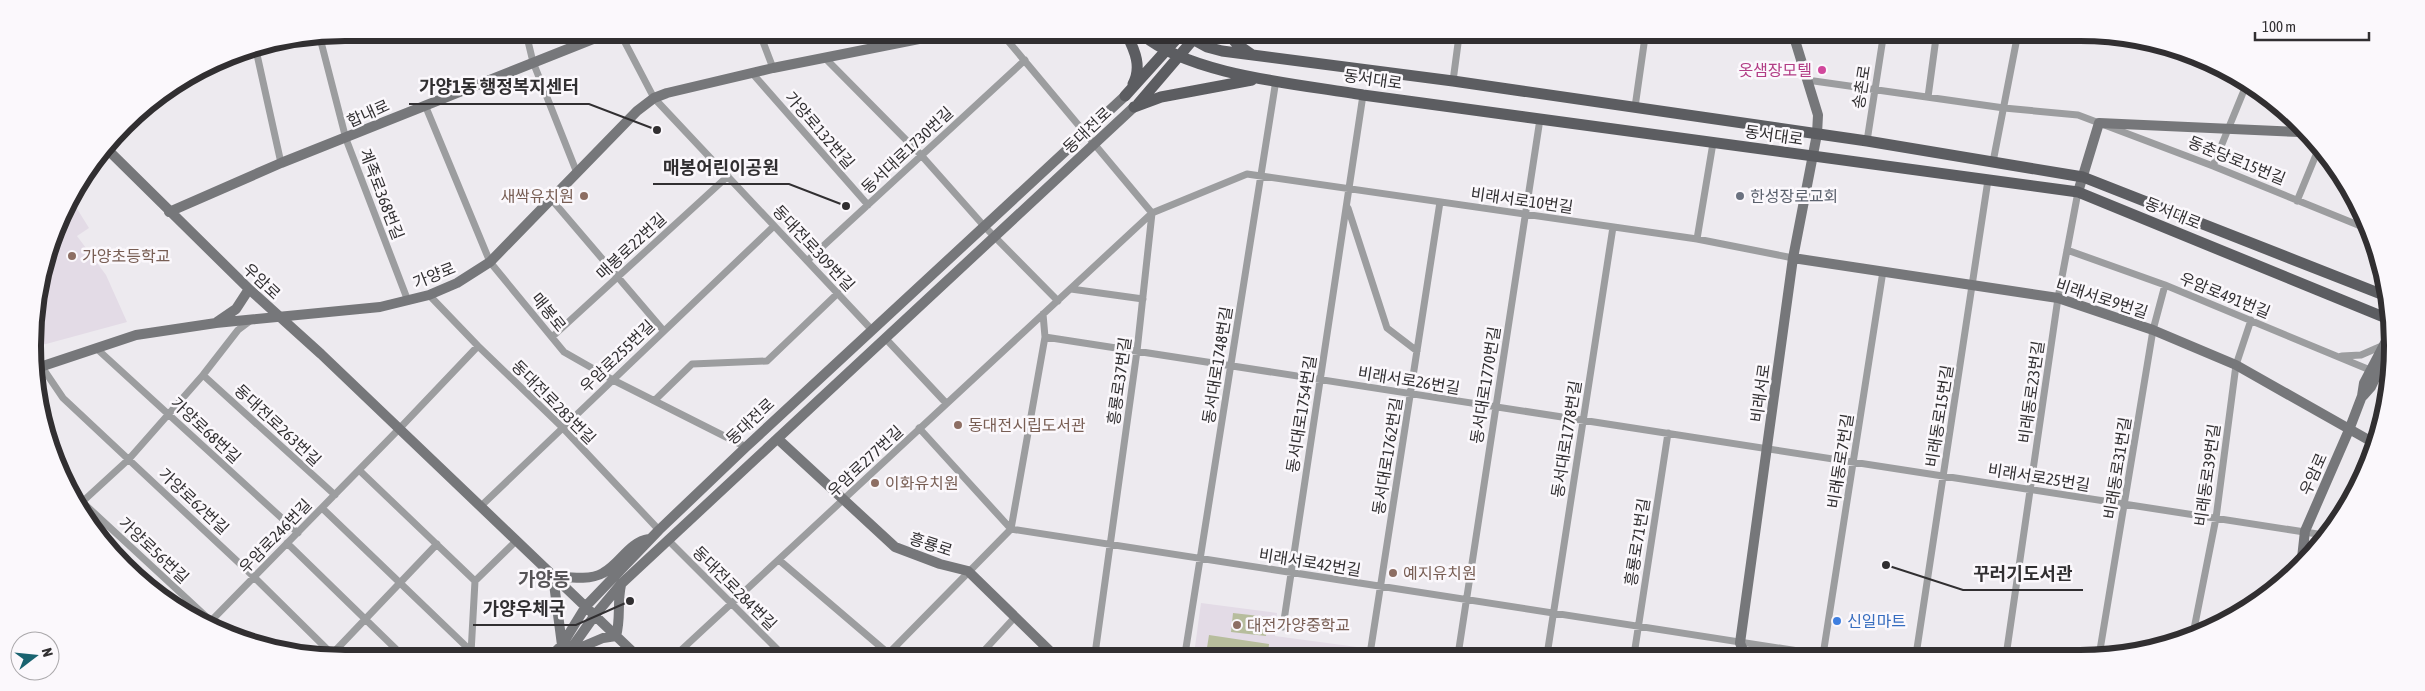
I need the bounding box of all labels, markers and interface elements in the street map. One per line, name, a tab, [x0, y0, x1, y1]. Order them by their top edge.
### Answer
scale bar	[2255, 10, 2369, 42]
text: 100 m	[2262, 18, 2296, 35]
place label: 옷샘장모텔	[1738, 61, 1812, 79]
marker: 옷샘장모텔	[1816, 64, 1828, 76]
street label: 송촌로	[1849, 64, 1873, 110]
street label: 동서대로	[1343, 66, 1404, 92]
callout: 가양1동 행정복지센터	[409, 71, 589, 104]
text: 가양1동 행정복지센터	[419, 76, 579, 97]
street label: 가양로132번길	[782, 88, 858, 172]
street label: 합내로	[344, 96, 392, 130]
street label: 동서대로1730번길	[858, 103, 956, 197]
street label: 동대전로	[1059, 103, 1115, 157]
street label: 동서대로	[1744, 122, 1805, 148]
street label: 동춘당로15번길	[2186, 132, 2288, 188]
street label: 계족로368번길	[356, 146, 408, 242]
callout: 매봉어린이공원	[653, 151, 789, 184]
text: 매봉어린이공원	[663, 157, 779, 178]
street label: 비래서로10번길	[1470, 184, 1574, 216]
place label: 새싹유치원	[500, 187, 574, 205]
place label: 한성장로교회	[1750, 187, 1838, 205]
marker: 새싹유치원	[578, 190, 590, 202]
marker: 한성장로교회	[1734, 190, 1746, 202]
street label: 동서대로	[2142, 194, 2204, 232]
street label: 동대전로309번길	[770, 201, 858, 295]
street label: 매봉로22번길	[592, 209, 670, 283]
place label: 가양초등학교	[82, 247, 170, 265]
marker: 가양초등학교	[66, 250, 78, 262]
street label: 가양로	[410, 258, 458, 292]
street label: 우암로	[240, 259, 284, 303]
street label: 우암로491번길	[2177, 269, 2273, 321]
street label: 비래서로9번길	[2054, 275, 2150, 321]
street label: 매봉로	[528, 289, 570, 335]
street label: 동서대로1748번길	[1199, 305, 1235, 425]
street label: 우암로255번길	[576, 316, 658, 396]
street label: 동서대로1770번길	[1467, 325, 1503, 445]
street label: 흥룡로37번길	[1104, 336, 1134, 426]
street label: 비래동로23번길	[2015, 340, 2047, 444]
street label: 동서대로1754번길	[1283, 354, 1319, 474]
street label: 동대전로283번길	[508, 356, 600, 448]
street label: 비래서로	[1747, 362, 1773, 423]
street label: 비래서로26번길	[1357, 363, 1461, 397]
street label: 비래동로15번길	[1922, 364, 1956, 468]
street label: 동서대로1778번길	[1548, 379, 1584, 499]
street label: 동대전로263번길	[231, 381, 325, 469]
street label: 가양로68번길	[167, 393, 245, 467]
street label: 동대전로	[722, 394, 778, 448]
street label: 동서대로1762번길	[1369, 396, 1405, 516]
street label: 비래동로7번길	[1824, 412, 1856, 510]
place label: 동대전시립도서관	[968, 416, 1086, 434]
street label: 비래동로31번길	[2100, 416, 2134, 520]
marker: 동대전시립도서관	[952, 419, 964, 431]
street label: 우암로277번길	[824, 422, 906, 500]
street label: 비래동로39번길	[2191, 423, 2223, 527]
street label: 우암로	[2296, 450, 2330, 498]
street label: 비래서로25번길	[1987, 460, 2091, 494]
street label: 가양로62번길	[155, 464, 233, 538]
place label: 이화유치원	[885, 474, 959, 492]
marker: 이화유치원	[869, 477, 881, 489]
street label: 우암로246번길	[235, 495, 315, 577]
street label: 흥룡로71번길	[1621, 497, 1653, 587]
street label: 가양로56번길	[115, 513, 193, 587]
street label: 흥룡로	[907, 529, 955, 559]
street label: 동대전로284번길	[689, 542, 781, 634]
street label: 비래서로42번길	[1258, 545, 1362, 579]
callout: 꾸러기도서관	[1963, 557, 2083, 590]
text: 꾸러기도서관	[1973, 563, 2073, 584]
place label: 예지유치원	[1403, 564, 1477, 582]
marker: 예지유치원	[1387, 567, 1399, 579]
district label: 가양동	[518, 568, 570, 590]
callout: 가양우체국	[473, 592, 576, 625]
text: 가양우체국	[483, 598, 565, 619]
place label: 신일마트	[1847, 612, 1906, 630]
marker: 신일마트	[1831, 615, 1843, 627]
place label: 대전가양중학교	[1247, 616, 1350, 634]
marker: 대전가양중학교	[1231, 619, 1243, 631]
north arrow	[10, 631, 60, 681]
text: N	[39, 646, 56, 659]

